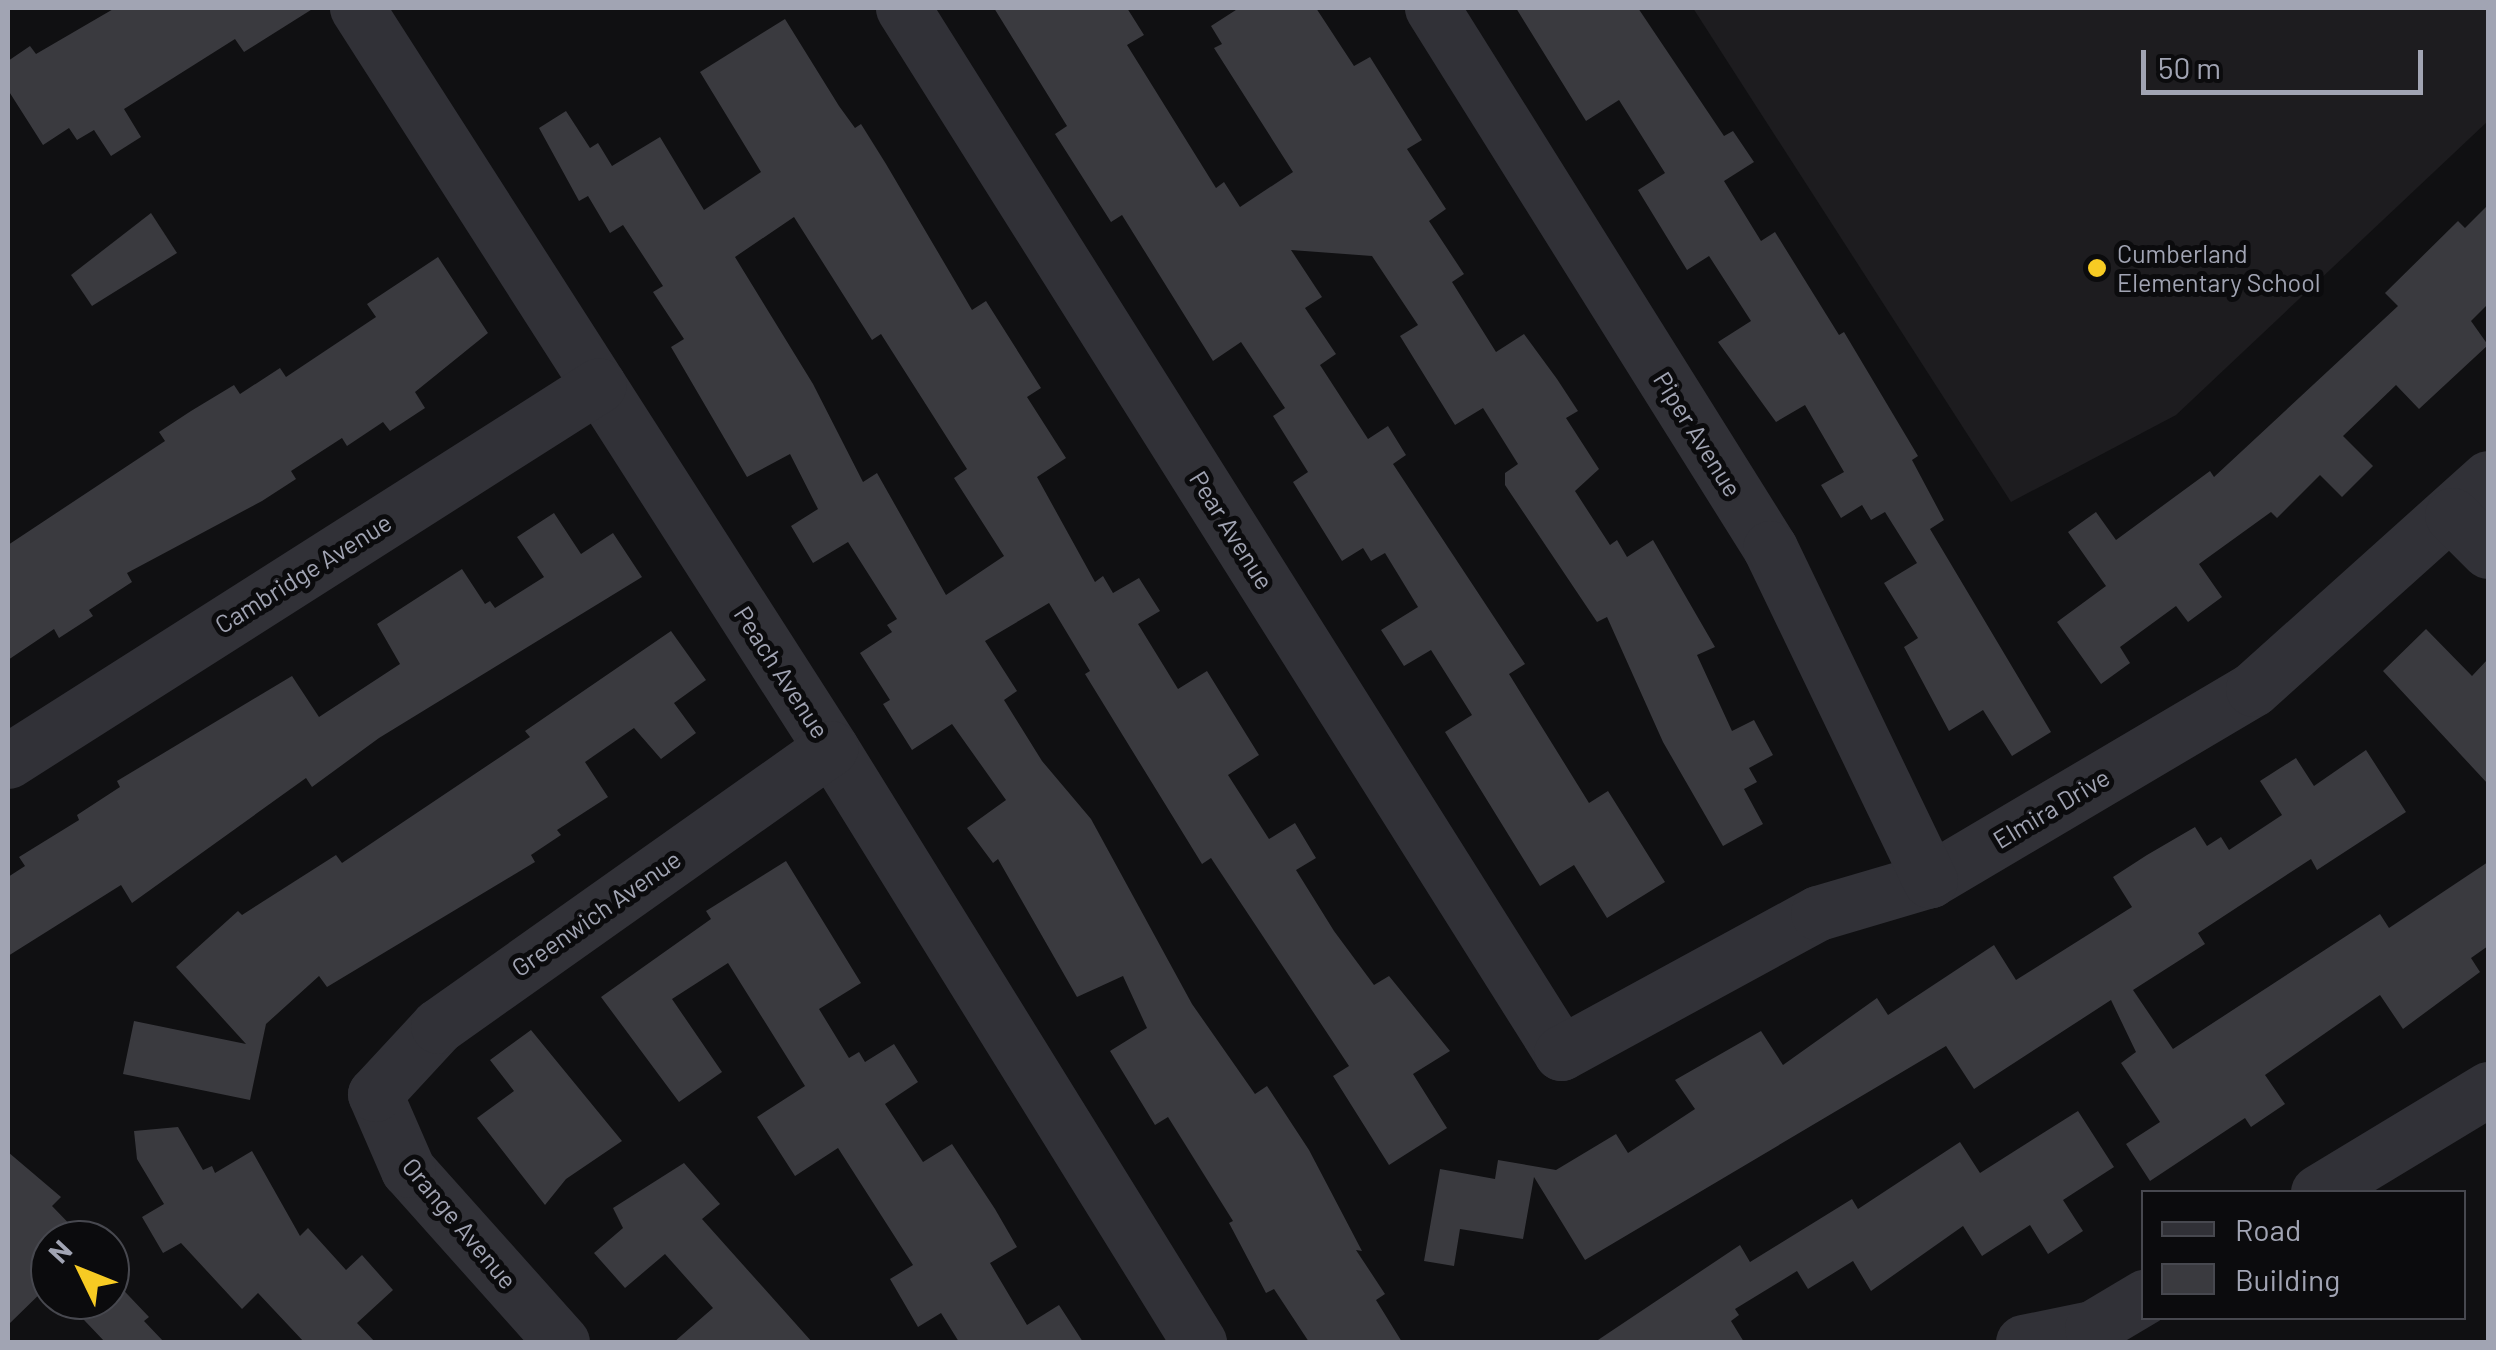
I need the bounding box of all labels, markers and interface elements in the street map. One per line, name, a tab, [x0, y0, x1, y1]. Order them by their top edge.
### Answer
scale bar	[2146, 30, 2428, 92]
text: 50 m	[2158, 49, 2221, 85]
place label: Cumberland Elementary School	[2117, 239, 2321, 298]
marker: Cumberland Elementary School	[2086, 257, 2108, 279]
street label: Piper Avenue	[1648, 366, 1748, 502]
street label: Pear Avenue	[1184, 465, 1280, 595]
street label: Cambridge Avenue	[209, 507, 397, 639]
street label: Peach Avenue	[728, 600, 836, 744]
street label: Elmira Drive	[1987, 762, 2115, 854]
street label: Greenwich Avenue	[506, 843, 686, 983]
street label: Orange Avenue	[396, 1151, 524, 1295]
legend	[2141, 1190, 2466, 1320]
text: Road	[2235, 1211, 2301, 1247]
north arrow	[30, 1220, 130, 1320]
text: N	[41, 1232, 78, 1269]
text: Building	[2235, 1261, 2340, 1297]

